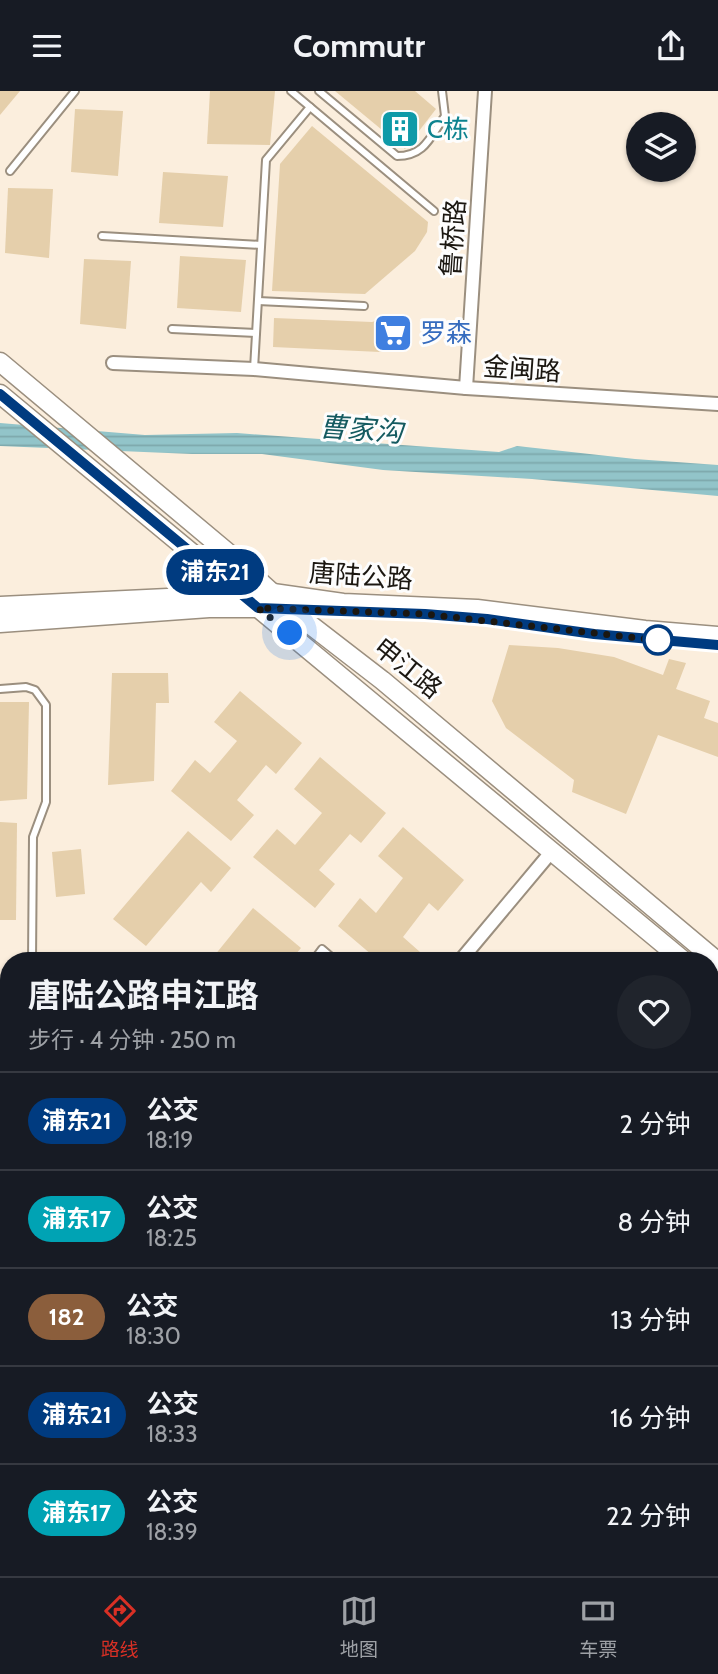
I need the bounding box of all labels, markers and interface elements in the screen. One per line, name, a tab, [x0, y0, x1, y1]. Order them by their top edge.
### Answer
text: Commutr	[293, 26, 425, 65]
icon: menu	[28, 27, 66, 65]
icon: share	[652, 27, 690, 65]
building icon: C栋	[379, 108, 421, 150]
map controls	[626, 112, 696, 182]
button: layers	[626, 112, 696, 182]
place label: C栋	[427, 113, 469, 145]
street label: 鲁桥路	[434, 198, 472, 278]
supermarket icon: 罗森	[372, 312, 414, 354]
place label: 罗森	[420, 317, 472, 349]
street label: 金闽路	[482, 350, 562, 388]
water label: 曹家沟	[318, 409, 407, 449]
line badge: 浦东21	[166, 549, 264, 595]
street label: 唐陆公路	[308, 556, 414, 596]
text: 浦东21	[180, 557, 250, 586]
your location	[272, 615, 307, 650]
unlabelled marker	[643, 625, 673, 655]
street label: 申江路	[368, 631, 448, 705]
text: 唐陆公路申江路	[28, 975, 259, 1015]
button: heart	[617, 975, 691, 1049]
text: 步行 · 4 分钟 · 250 m	[28, 1026, 236, 1054]
text: 公交	[147, 1094, 199, 1126]
text: 浦东21	[42, 1106, 112, 1135]
text: 2 分钟	[620, 1108, 691, 1140]
text: 18:19	[147, 1126, 193, 1154]
text: 公交	[146, 1192, 198, 1224]
text: 浦东17	[42, 1204, 111, 1233]
text: 8 分钟	[617, 1206, 691, 1238]
text: 18:25	[146, 1224, 197, 1252]
text: 公交	[126, 1290, 178, 1322]
text: 182	[48, 1302, 85, 1331]
text: 13 分钟	[611, 1304, 691, 1336]
text: 18:30	[126, 1322, 181, 1350]
text: 公交	[147, 1388, 199, 1420]
text: 浦东21	[42, 1400, 112, 1429]
text: 16 分钟	[610, 1402, 691, 1434]
text: 18:33	[147, 1420, 198, 1448]
text: 公交	[146, 1486, 198, 1518]
text: 浦东17	[42, 1498, 111, 1527]
text: 22 分钟	[606, 1500, 691, 1532]
text: 18:39	[146, 1518, 198, 1546]
tab: 路线	[101, 1592, 139, 1661]
tab: 地图	[340, 1592, 378, 1661]
tab: 车票	[579, 1592, 617, 1661]

